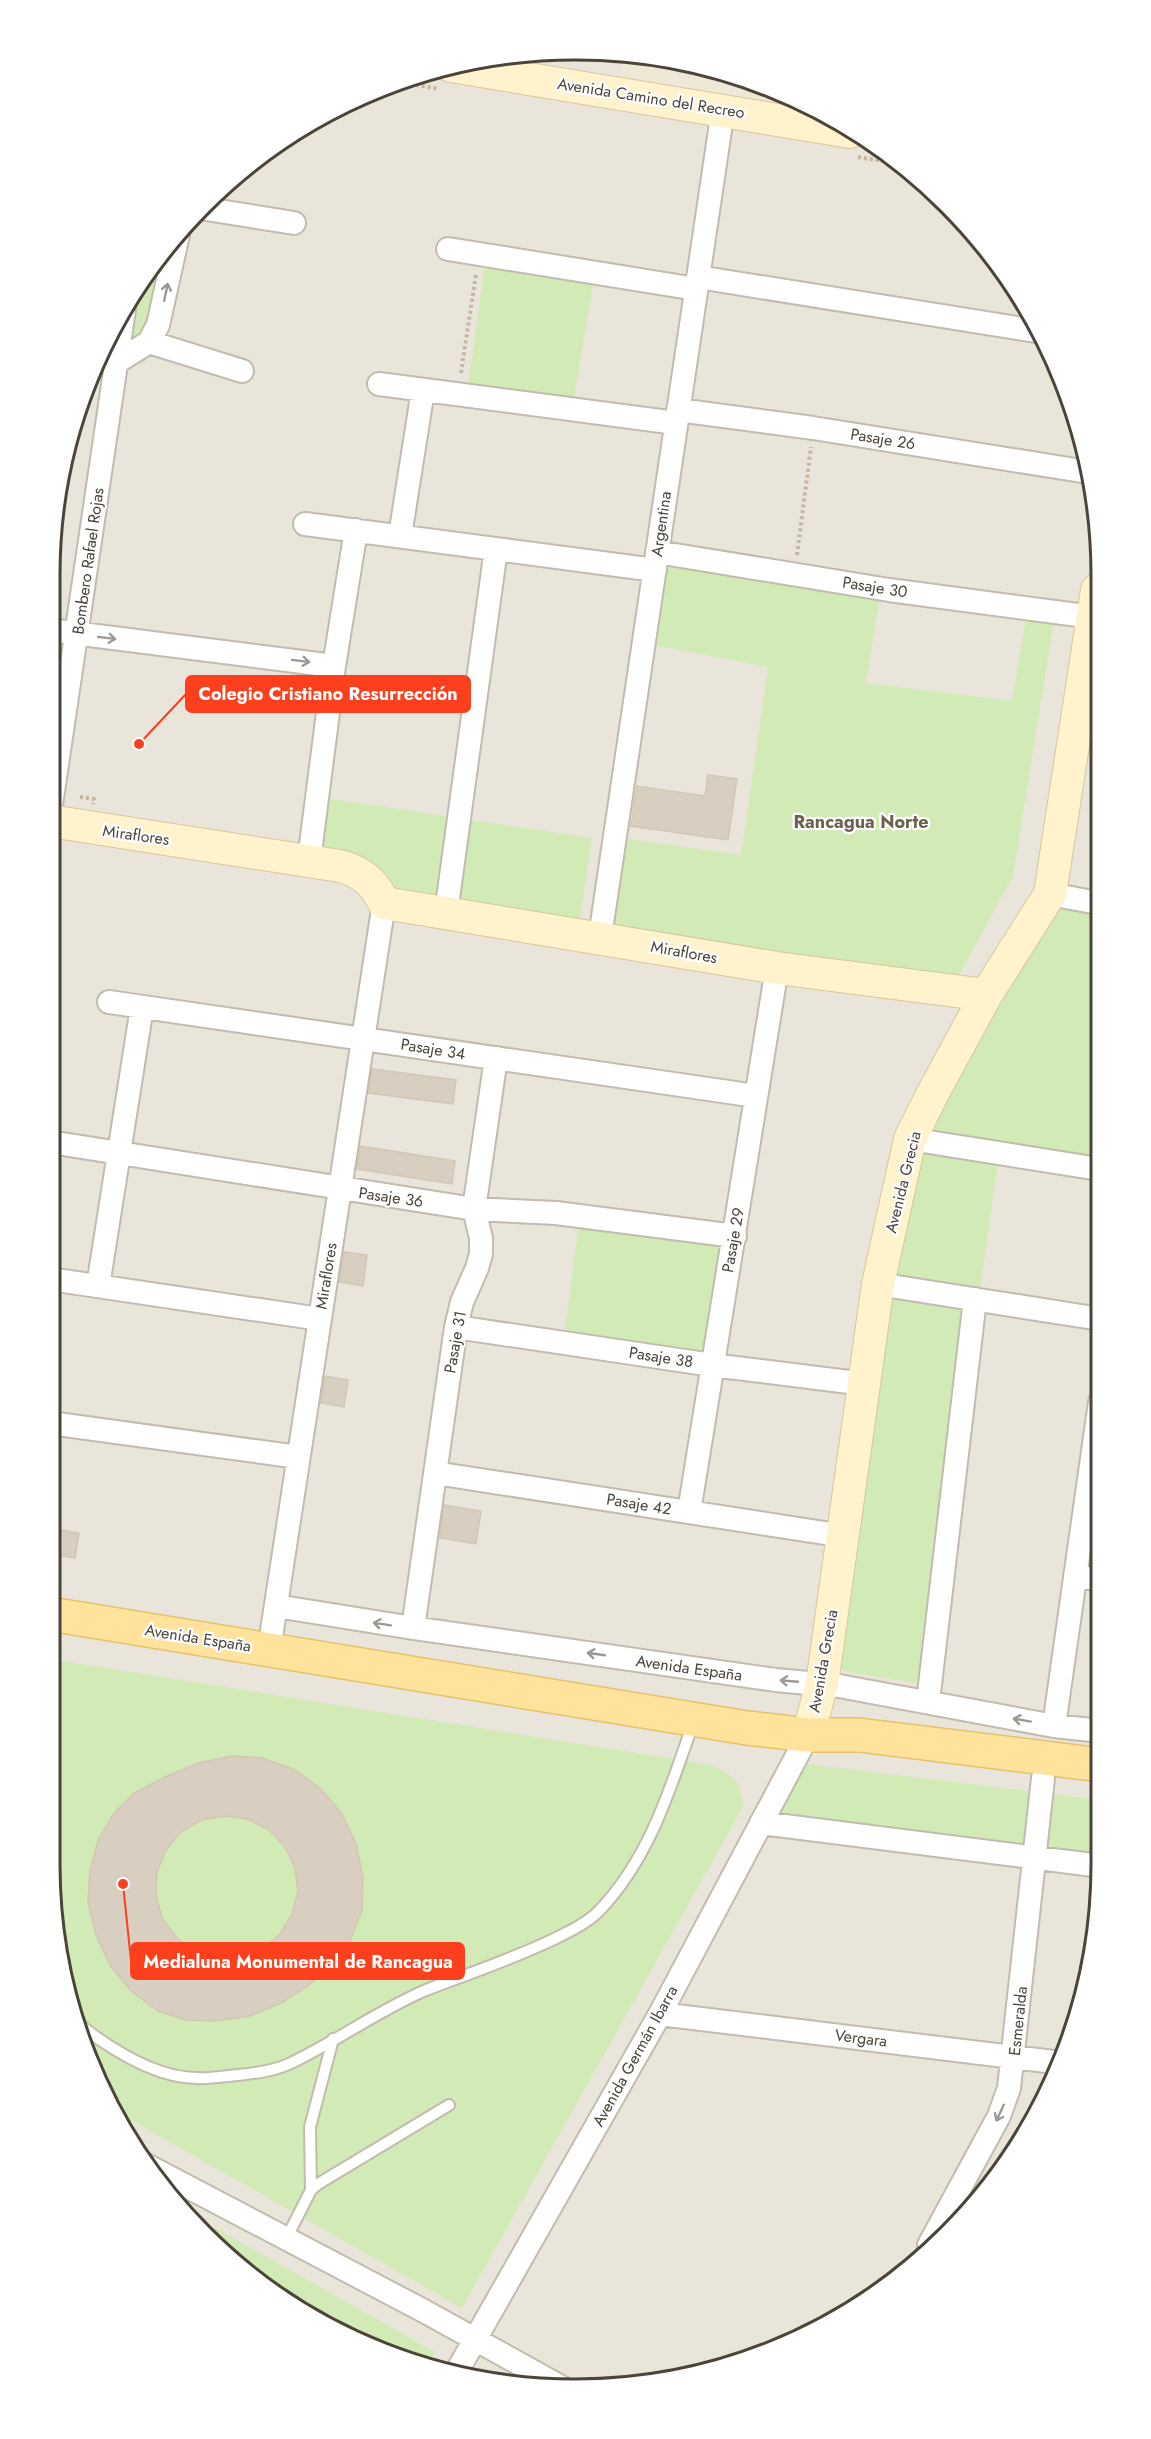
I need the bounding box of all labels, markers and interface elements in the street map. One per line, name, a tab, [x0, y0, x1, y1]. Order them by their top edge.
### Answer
street label: Avenida Camino del Recreo	[556, 72, 746, 124]
one-way arrow	[160, 282, 172, 301]
street label: Pasaje 26	[849, 423, 917, 455]
street label: Bombero Rafael Rojas	[66, 486, 110, 636]
street label: Argentina	[645, 490, 677, 558]
street label: Pasaje 30	[841, 571, 909, 603]
one-way arrow	[97, 633, 117, 644]
one-way arrow	[291, 656, 310, 667]
callout: Colegio Cristiano Resurrección	[186, 676, 470, 712]
text: Colegio Cristiano Resurrección	[198, 681, 458, 707]
district label: Rancagua Norte	[793, 809, 929, 835]
street label: Miraflores	[101, 819, 171, 851]
street label: Miraflores	[649, 935, 719, 969]
street label: Pasaje 34	[399, 1033, 467, 1065]
street label: Avenida Grecia	[879, 1129, 927, 1235]
street label: Pasaje 36	[357, 1181, 425, 1213]
street label: Pasaje 29	[716, 1206, 750, 1274]
street label: Miraflores	[309, 1241, 343, 1311]
street label: Pasaje 31	[438, 1309, 472, 1375]
street label: Pasaje 38	[627, 1341, 695, 1373]
street label: Pasaje 42	[605, 1488, 673, 1520]
street label: Avenida Grecia	[803, 1608, 843, 1714]
street label: Avenida España	[143, 1618, 253, 1658]
one-way arrow	[372, 1618, 392, 1629]
one-way arrow	[586, 1649, 606, 1660]
street label: Avenida España	[634, 1649, 744, 1687]
one-way arrow	[779, 1675, 799, 1686]
one-way arrow	[1013, 1714, 1033, 1725]
callout: Medialuna Monumental de Rancagua	[131, 1943, 464, 1979]
text: Medialuna Monumental de Rancagua	[143, 1949, 453, 1975]
street label: Avenida Germán Ibarra	[587, 1981, 683, 2131]
street label: Esmeralda	[1003, 1985, 1033, 2057]
street label: Vergara	[833, 2023, 889, 2053]
one-way arrow	[994, 2103, 1006, 2121]

